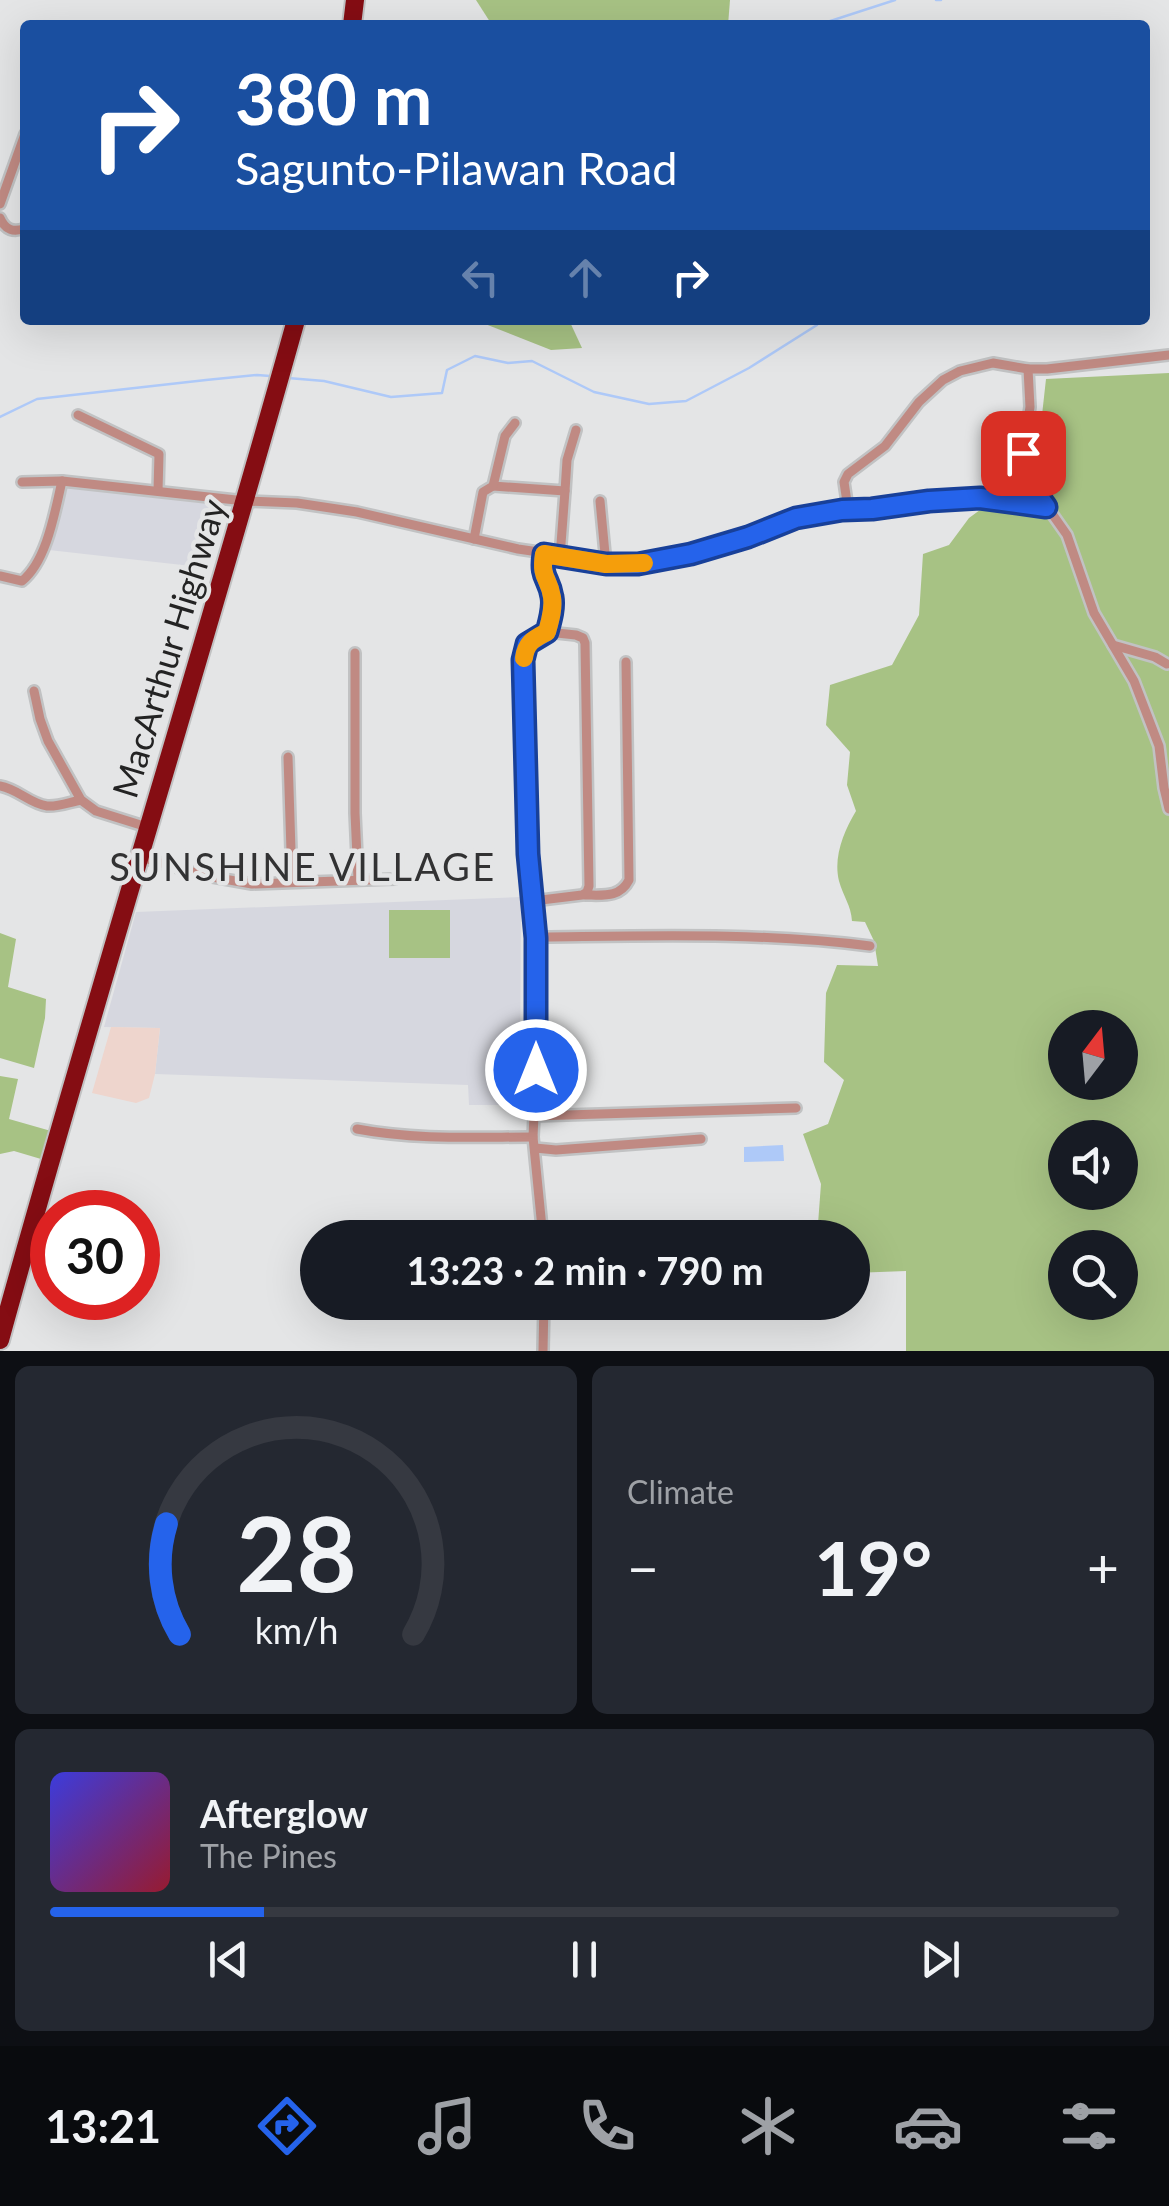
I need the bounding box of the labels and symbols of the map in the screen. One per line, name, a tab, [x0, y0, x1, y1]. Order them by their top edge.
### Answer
pin	[981, 411, 1066, 496]
street label: MacArthur Highway	[103, 494, 233, 802]
district label: SUNSHINE VILLAGE	[109, 843, 497, 889]
north arrow	[1048, 1010, 1138, 1100]
position arrow	[484, 1018, 588, 1122]
speed limit sign: 30	[30, 1190, 160, 1320]

